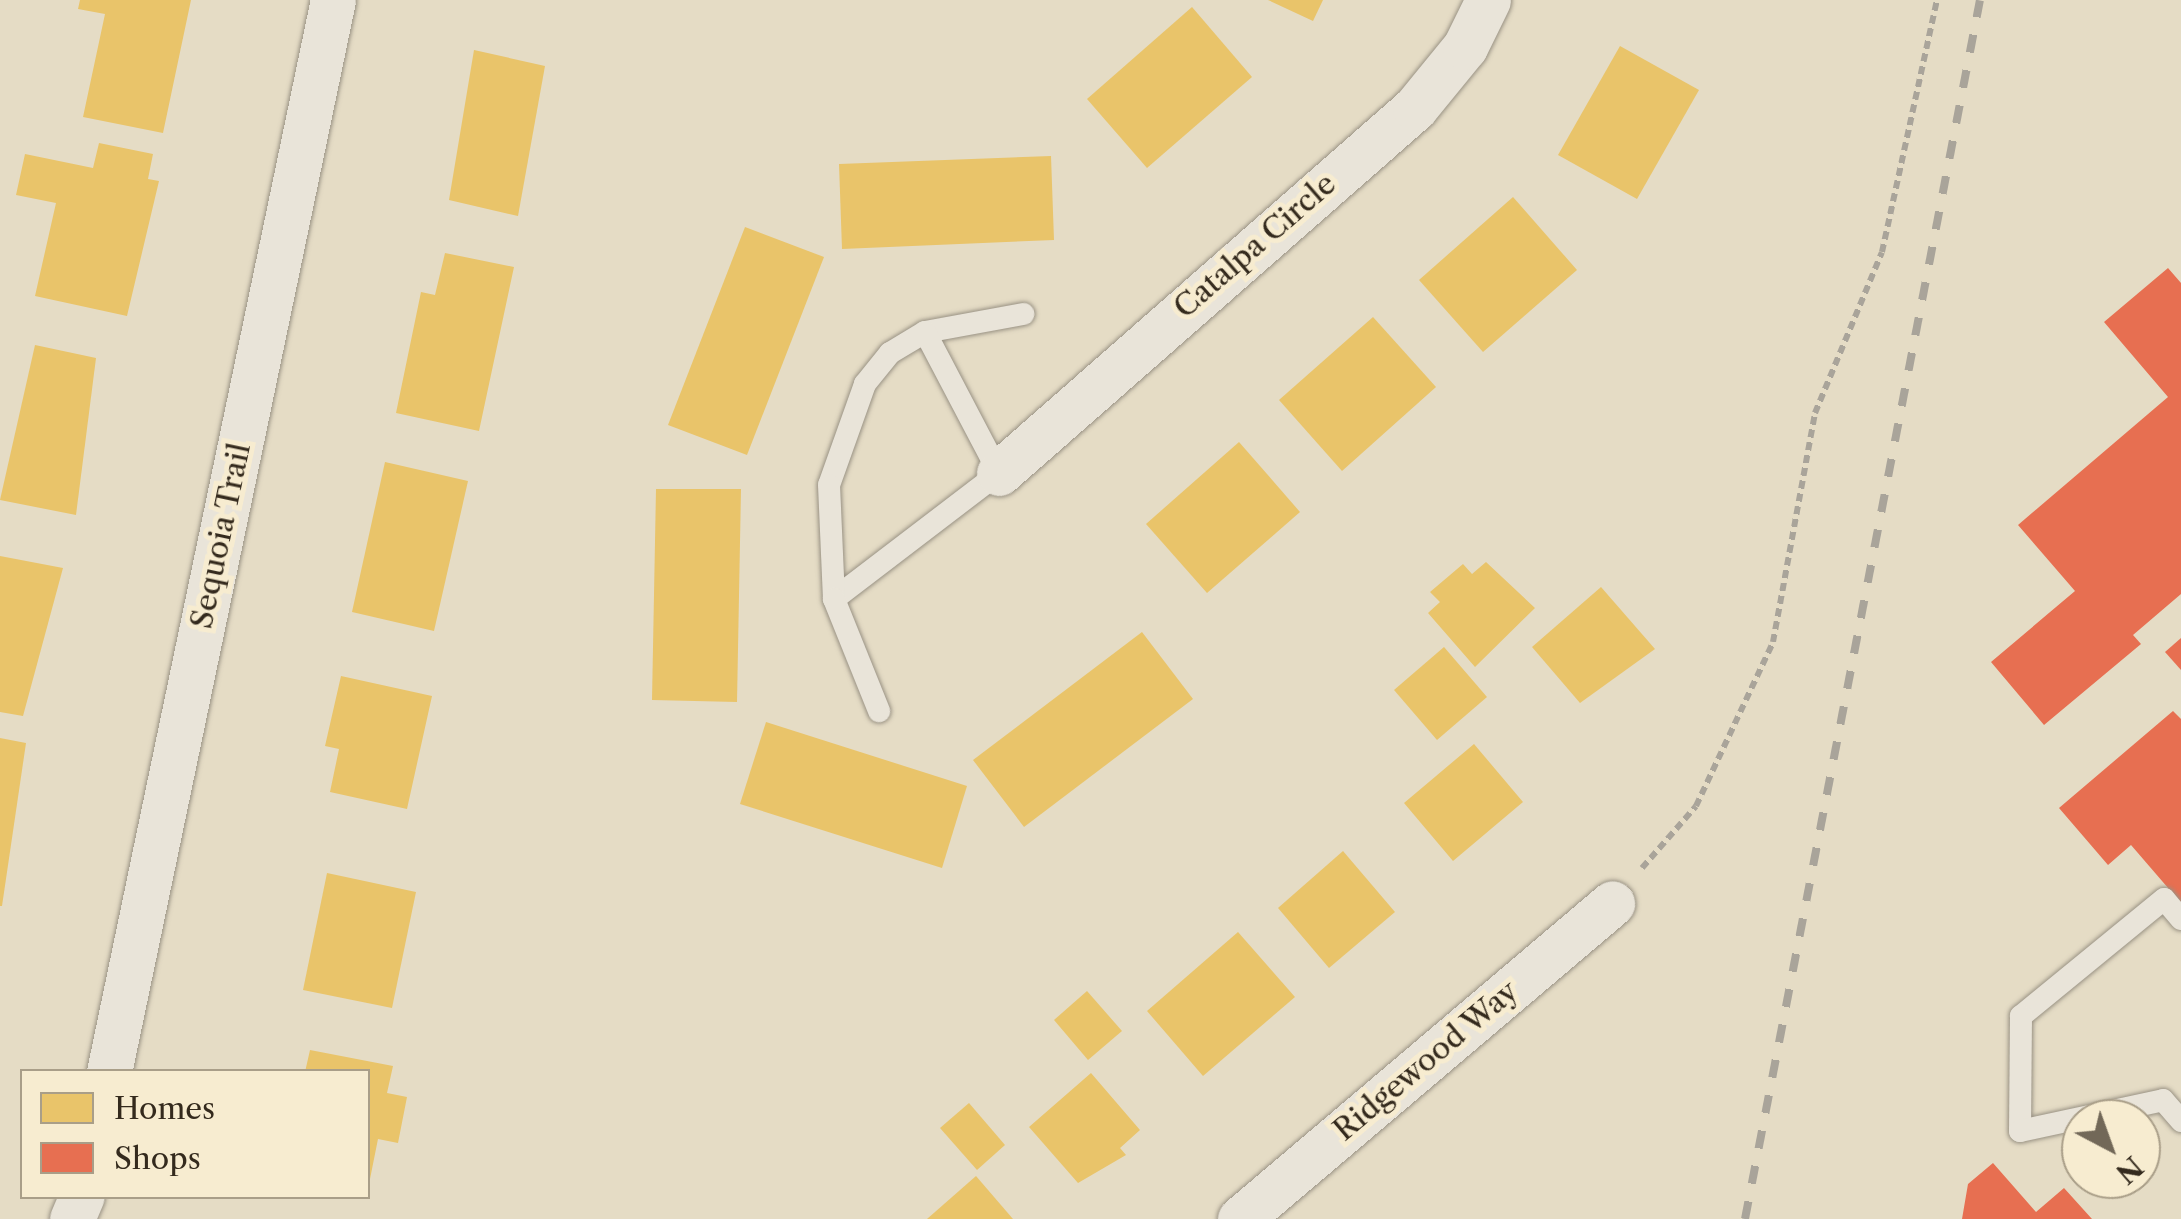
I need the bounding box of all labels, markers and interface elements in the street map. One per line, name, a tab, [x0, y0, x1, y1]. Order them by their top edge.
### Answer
street label: Catalpa Circle	[1167, 166, 1343, 326]
street label: Sequoia Trail	[184, 439, 258, 633]
street label: Ridgewood Way	[1326, 973, 1526, 1149]
legend	[20, 1069, 370, 1199]
text: Homes	[114, 1090, 215, 1127]
north arrow	[2061, 1099, 2161, 1199]
text: Shops	[114, 1140, 201, 1177]
text: N	[2109, 1149, 2150, 1191]

